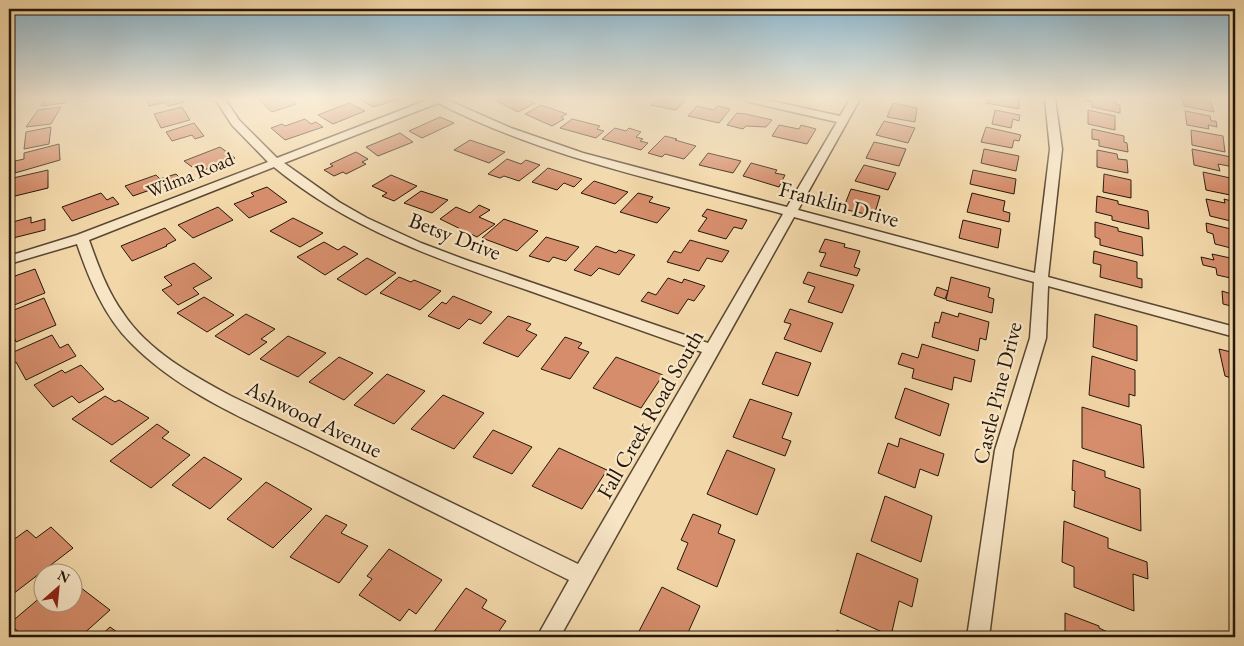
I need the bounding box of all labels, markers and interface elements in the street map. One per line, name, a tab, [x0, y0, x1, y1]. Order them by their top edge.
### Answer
street label: Wilma Road	[143, 146, 238, 204]
street label: Franklin Drive	[776, 174, 903, 234]
street label: Betsy Drive	[405, 205, 506, 267]
street label: Castle Pine Drive	[965, 318, 1029, 467]
street label: Fall Creek Road South	[590, 324, 710, 504]
street label: Ashwood Avenue	[240, 373, 387, 465]
north arrow	[32, 564, 82, 614]
text: N	[55, 566, 74, 587]

